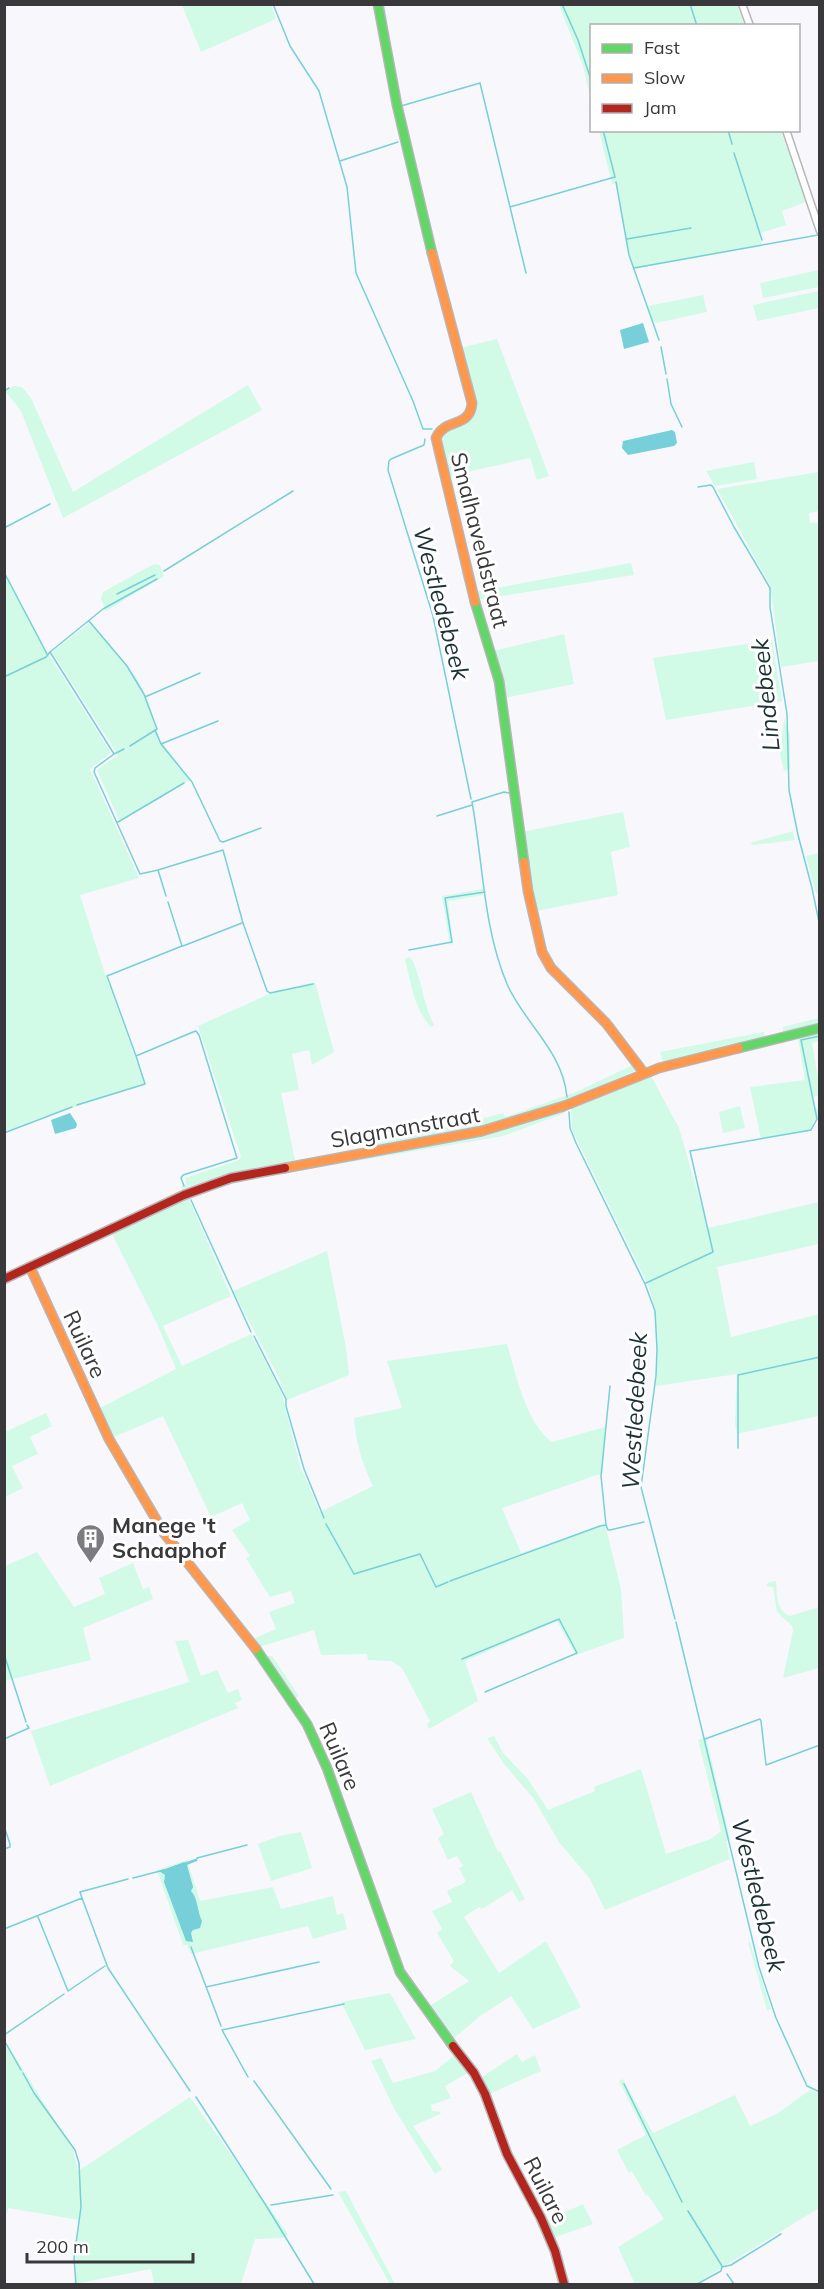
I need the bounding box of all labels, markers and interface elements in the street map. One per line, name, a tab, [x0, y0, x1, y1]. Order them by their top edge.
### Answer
legend	[590, 24, 800, 132]
text: Fast	[644, 36, 680, 59]
text: Slow	[644, 66, 686, 89]
text: Jam	[644, 96, 677, 119]
street label: Smalhaveldstraat	[445, 449, 515, 631]
water label: Westledebeek	[407, 523, 477, 684]
water label: Lindebeek	[744, 637, 786, 753]
street label: Slagmanstraat	[328, 1100, 482, 1154]
street label: Ruilare	[57, 1306, 113, 1382]
water label: Westledebeek	[615, 1331, 653, 1490]
place label: Manege 't Schaaphof	[112, 1511, 227, 1564]
building icon: Manege 't Schaaphof	[75, 1522, 107, 1564]
street label: Ruilare	[313, 1718, 367, 1794]
water label: Westledebeek	[725, 1815, 793, 1976]
street label: Ruilare	[517, 2152, 575, 2228]
scale bar	[27, 2226, 194, 2264]
text: 200 m	[36, 2235, 89, 2258]

